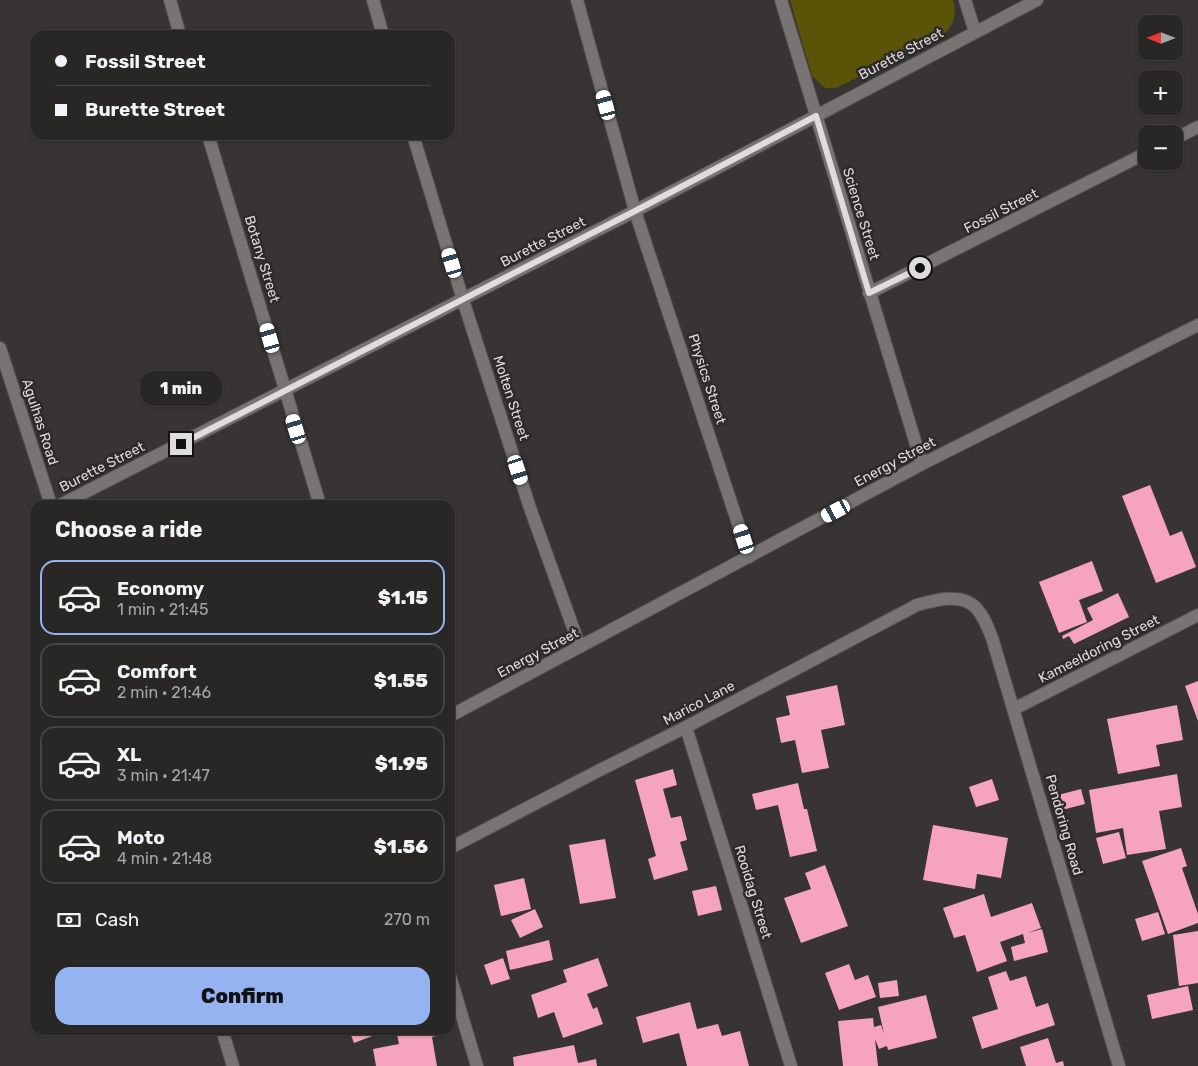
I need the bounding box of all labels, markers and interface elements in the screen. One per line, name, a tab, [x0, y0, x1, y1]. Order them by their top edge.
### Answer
north arrow	[1138, 15, 1182, 60]
map controls	[1138, 15, 1183, 170]
street label: Burette Street	[856, 24, 947, 83]
text: Fossil Street	[85, 50, 206, 73]
button: +	[1138, 70, 1183, 115]
car	[594, 89, 617, 121]
text: Burette Street	[85, 98, 225, 121]
button: −	[1138, 125, 1183, 170]
street label: Science Street	[839, 166, 883, 263]
street label: Fossil Street	[961, 185, 1041, 237]
street label: Botany Street	[241, 213, 283, 305]
street label: Burette Street	[498, 213, 589, 271]
car	[440, 246, 463, 280]
route start	[909, 257, 931, 279]
car	[258, 322, 281, 354]
street label: Physics Street	[684, 332, 730, 427]
street label: Molten Street	[489, 353, 533, 443]
callout: 1 min	[140, 372, 222, 406]
street label: Agulhas Road	[18, 377, 62, 467]
text: 1 min	[160, 379, 202, 398]
car	[284, 412, 307, 446]
route end	[170, 433, 192, 455]
street label: Energy Street	[851, 433, 939, 491]
street label: Burette Street	[57, 438, 148, 496]
car	[506, 453, 529, 487]
car	[819, 497, 852, 525]
text: Choose a ride	[55, 516, 202, 543]
car	[732, 522, 755, 556]
icon: car	[57, 575, 102, 620]
text: Economy	[117, 577, 204, 600]
text: $1.15	[378, 586, 428, 609]
text: 1 min · 21:45	[117, 600, 208, 619]
street label: Kameeldoring Street	[1036, 611, 1163, 687]
street label: Energy Street	[494, 624, 582, 682]
icon: car	[57, 658, 102, 703]
text: Comfort	[117, 660, 197, 683]
text: $1.55	[374, 669, 428, 692]
street label: Marico Lane	[660, 677, 738, 729]
text: 2 min · 21:46	[117, 683, 211, 702]
icon: car	[57, 741, 102, 786]
text: XL	[117, 743, 141, 766]
text: $1.95	[375, 752, 428, 775]
text: 3 min · 21:47	[117, 766, 210, 785]
street label: Pendoring Road	[1042, 773, 1086, 877]
icon: car	[57, 824, 102, 869]
text: Moto	[117, 826, 165, 849]
text: $1.56	[374, 835, 428, 858]
street label: Rooidag Street	[731, 843, 775, 941]
text: 4 min · 21:48	[117, 849, 212, 868]
icon: cash	[55, 906, 83, 934]
text: Cash	[95, 908, 139, 931]
text: 270 m	[384, 910, 430, 929]
button: Confirm	[55, 967, 430, 1025]

